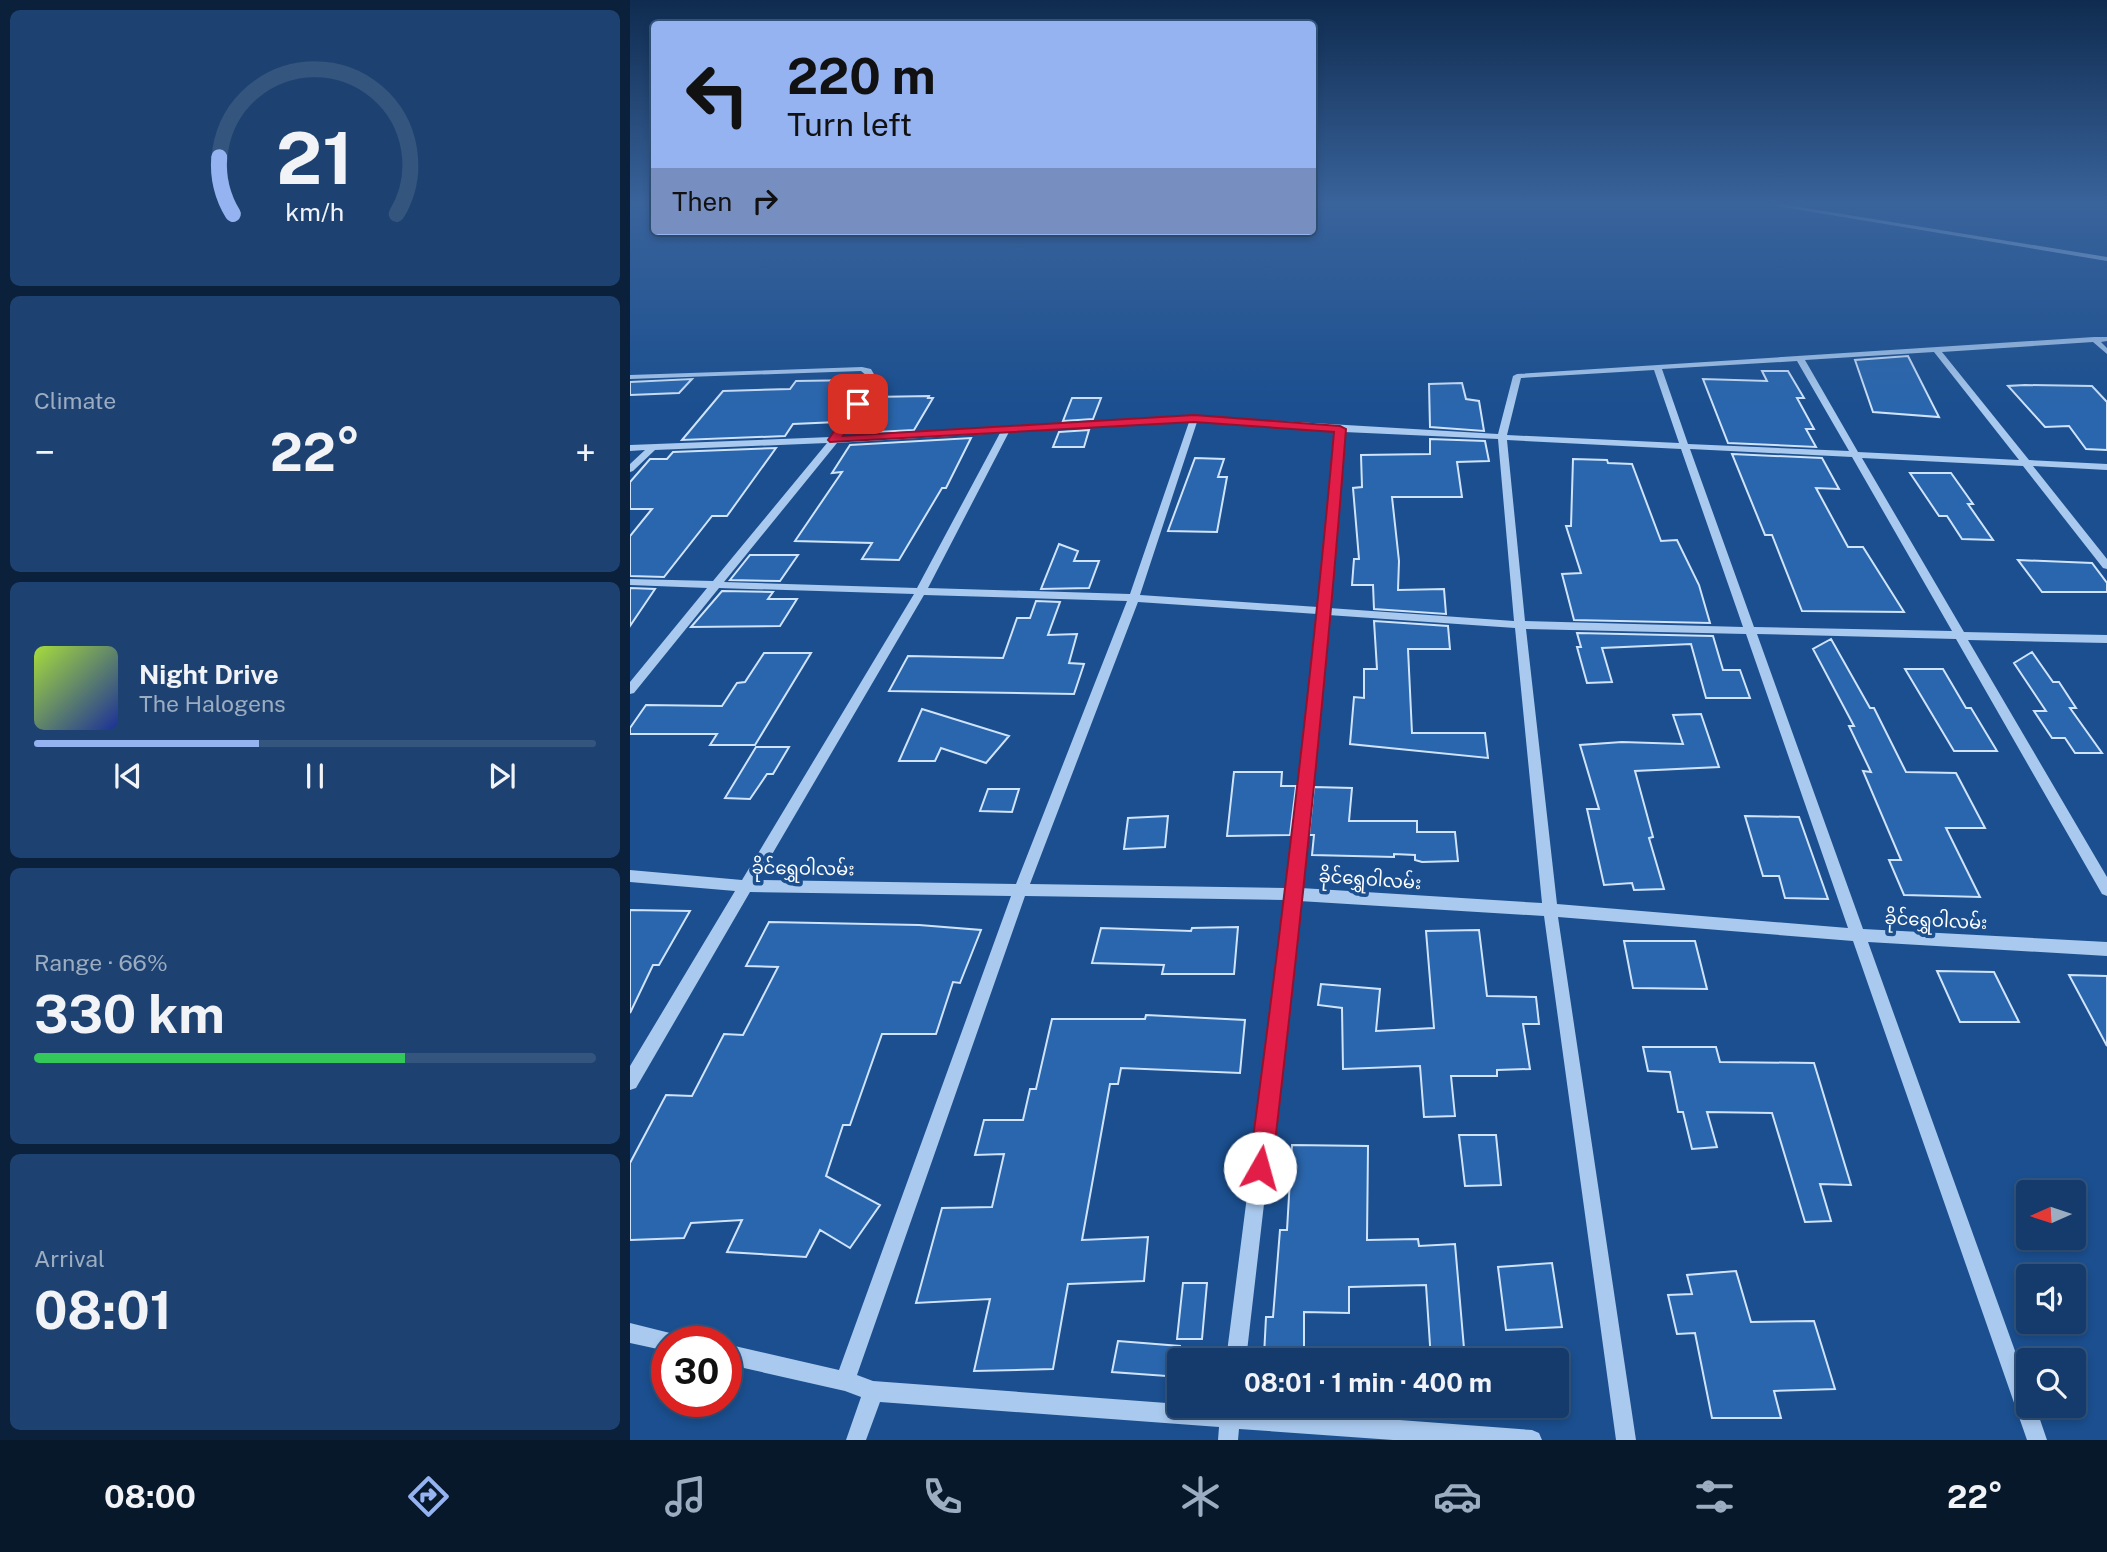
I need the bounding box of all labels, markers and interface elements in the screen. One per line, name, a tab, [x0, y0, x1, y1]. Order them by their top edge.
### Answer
text: 220 m	[787, 47, 936, 105]
icon: left	[672, 49, 763, 140]
text: Turn left	[787, 106, 912, 143]
text: 21	[276, 115, 354, 200]
icon: right	[746, 182, 784, 220]
text: Then	[672, 186, 732, 217]
text: km/h	[286, 197, 344, 227]
pin	[828, 374, 888, 434]
icon: arrive	[839, 385, 877, 423]
text: Climate	[34, 387, 116, 414]
text: 22°	[270, 422, 360, 483]
text: −	[34, 430, 55, 475]
text: +	[575, 430, 596, 475]
text: Night Drive	[139, 659, 279, 690]
text: The Halogens	[139, 690, 286, 717]
icon: previous	[109, 757, 147, 795]
icon: pause	[296, 757, 334, 795]
icon: next	[483, 757, 521, 795]
street label: ခိုင်ရွှေဝါလမ်း	[751, 854, 855, 884]
street label: ခိုင်ရွှေဝါလမ်း	[1318, 862, 1422, 898]
street label: ခိုင်ရွှေဝါလမ်း	[1884, 904, 1988, 938]
text: Range · 66%	[34, 949, 168, 976]
text: 330 km	[34, 984, 225, 1045]
position arrow	[1223, 1131, 1297, 1205]
north arrow	[2016, 1180, 2086, 1250]
map controls	[2016, 1180, 2086, 1418]
text: Arrival	[34, 1245, 105, 1272]
button: sound	[2016, 1264, 2086, 1334]
text: 08:01	[34, 1280, 172, 1341]
speed limit sign: 30	[651, 1326, 742, 1417]
button: search	[2016, 1348, 2086, 1418]
text: 08:01 · 1 min · 400 m	[1244, 1367, 1492, 1398]
icon: directions	[404, 1472, 453, 1521]
icon: music	[661, 1472, 710, 1521]
icon: phone	[918, 1472, 967, 1521]
icon: climate	[1176, 1472, 1225, 1521]
icon: car	[1433, 1472, 1482, 1521]
icon: filters	[1690, 1472, 1739, 1521]
text: 08:00	[104, 1478, 196, 1515]
text: 22°	[1947, 1478, 2003, 1515]

